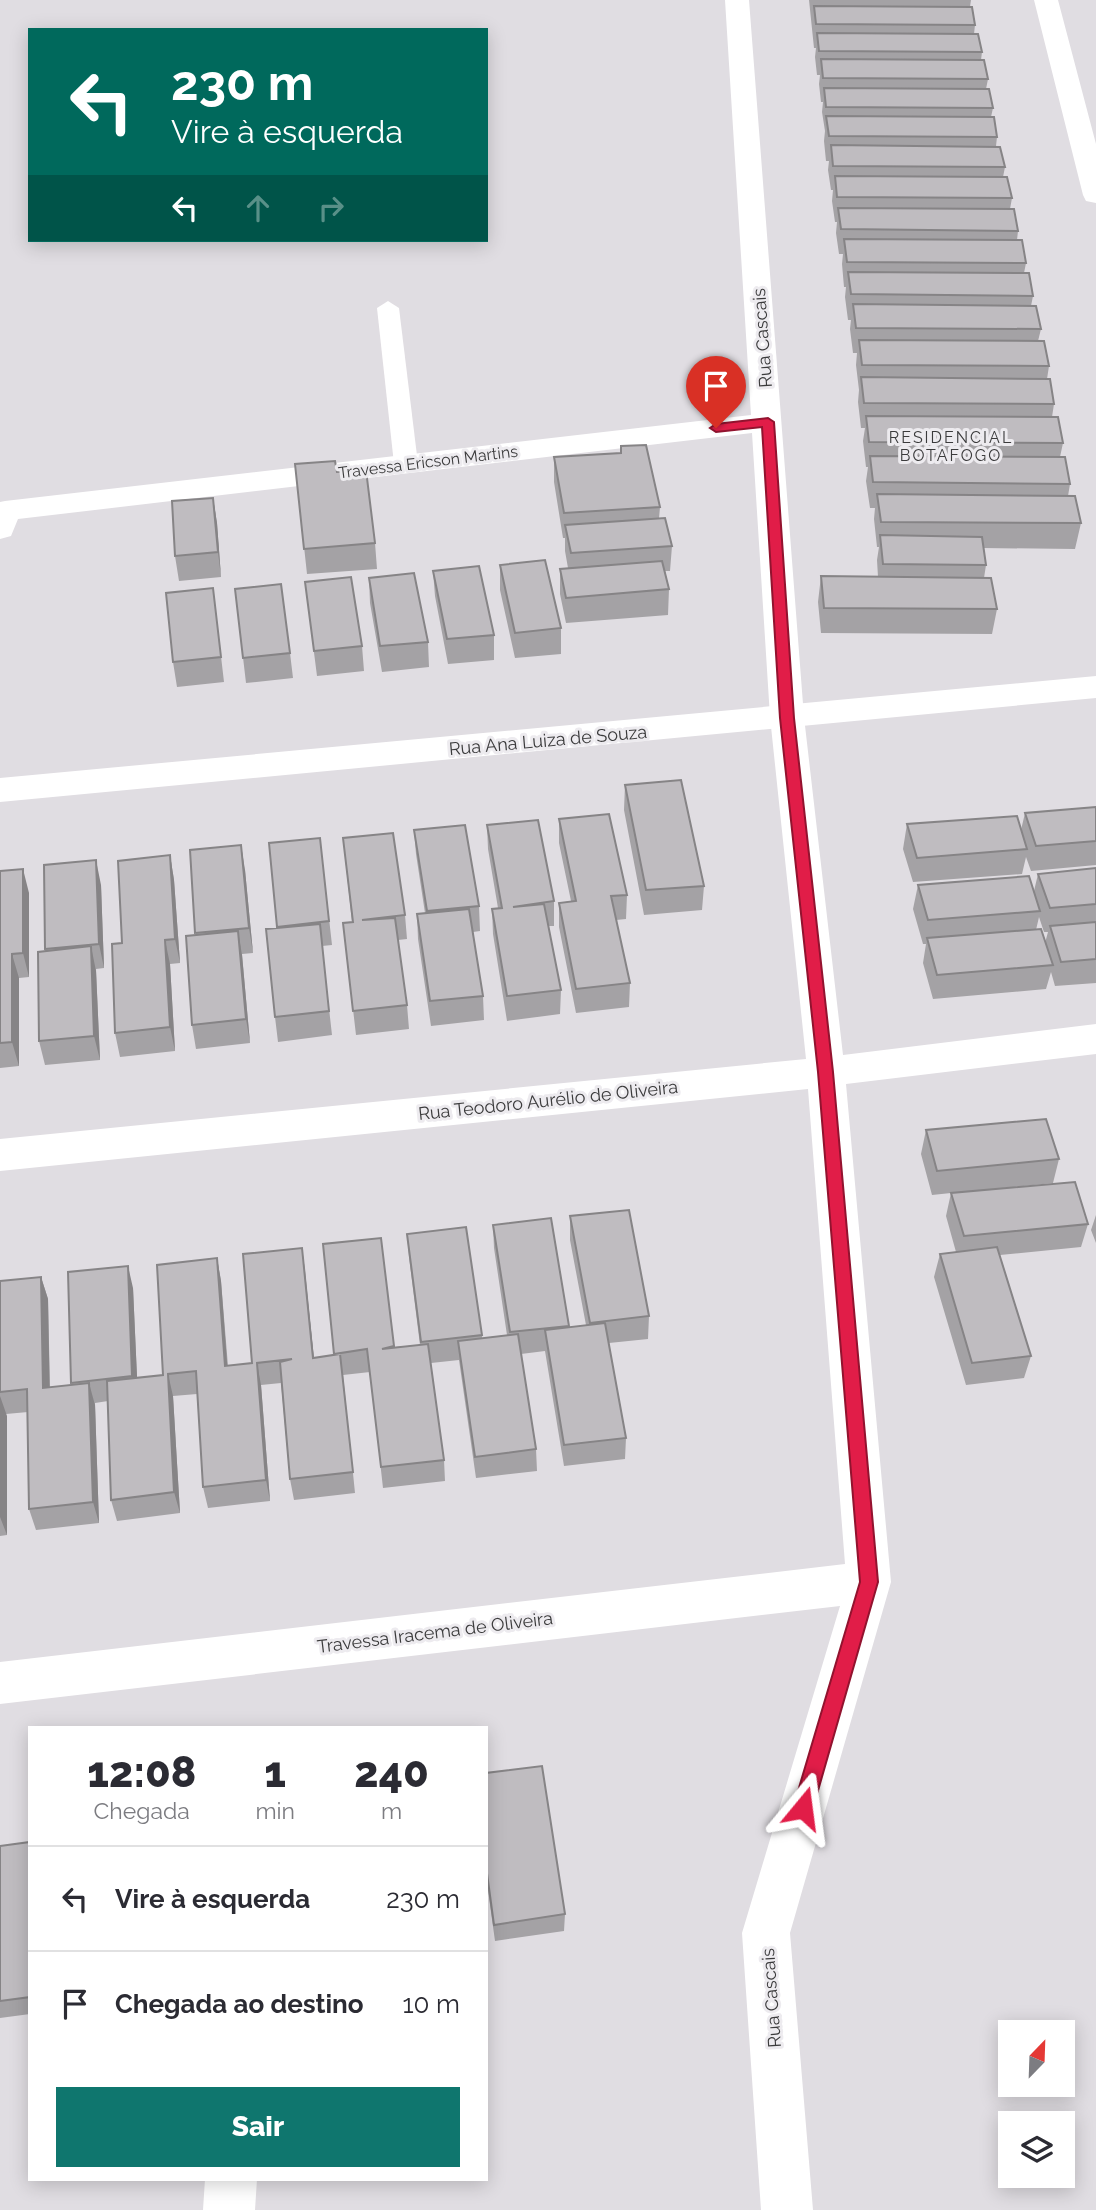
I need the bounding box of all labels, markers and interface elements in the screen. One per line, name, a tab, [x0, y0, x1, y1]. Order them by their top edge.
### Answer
text: 230 m	[171, 54, 313, 111]
icon: left	[56, 56, 147, 147]
text: Vire à esquerda	[171, 113, 403, 150]
icon: left	[166, 189, 204, 227]
icon: ahead	[239, 189, 277, 227]
icon: right	[312, 189, 350, 227]
street label: Rua Cascais	[748, 287, 776, 389]
pin	[686, 356, 746, 428]
icon: arrive	[697, 367, 735, 405]
district label: RESIDENCIAL BOTAFOGO	[889, 428, 1013, 465]
street label: Travessa Ericson Martins	[337, 442, 519, 482]
street label: Rua Ana Luiza de Souza	[448, 721, 648, 759]
street label: Rua Teodoro Aurélio de Oliveira	[417, 1076, 679, 1124]
street label: Travessa Iracema de Oliveira	[316, 1607, 554, 1657]
text: 12:08	[87, 1748, 196, 1797]
text: 1	[264, 1748, 286, 1797]
text: 240	[354, 1748, 429, 1797]
position arrow	[766, 1771, 840, 1845]
text: Chegada	[94, 1797, 190, 1824]
text: min	[255, 1797, 295, 1824]
text: m	[381, 1797, 402, 1824]
icon: left	[56, 1880, 94, 1918]
text: Vire à esquerda	[115, 1884, 310, 1914]
text: 230 m	[386, 1884, 460, 1914]
street label: Rua Cascais	[757, 1947, 785, 2049]
icon: arrive	[56, 1985, 94, 2023]
text: Chegada ao destino	[115, 1989, 364, 2019]
text: 10 m	[402, 1989, 460, 2019]
north arrow	[998, 2020, 1074, 2096]
map controls	[998, 2020, 1075, 2188]
button: Sair	[56, 2087, 460, 2167]
button: layers	[998, 2111, 1075, 2188]

